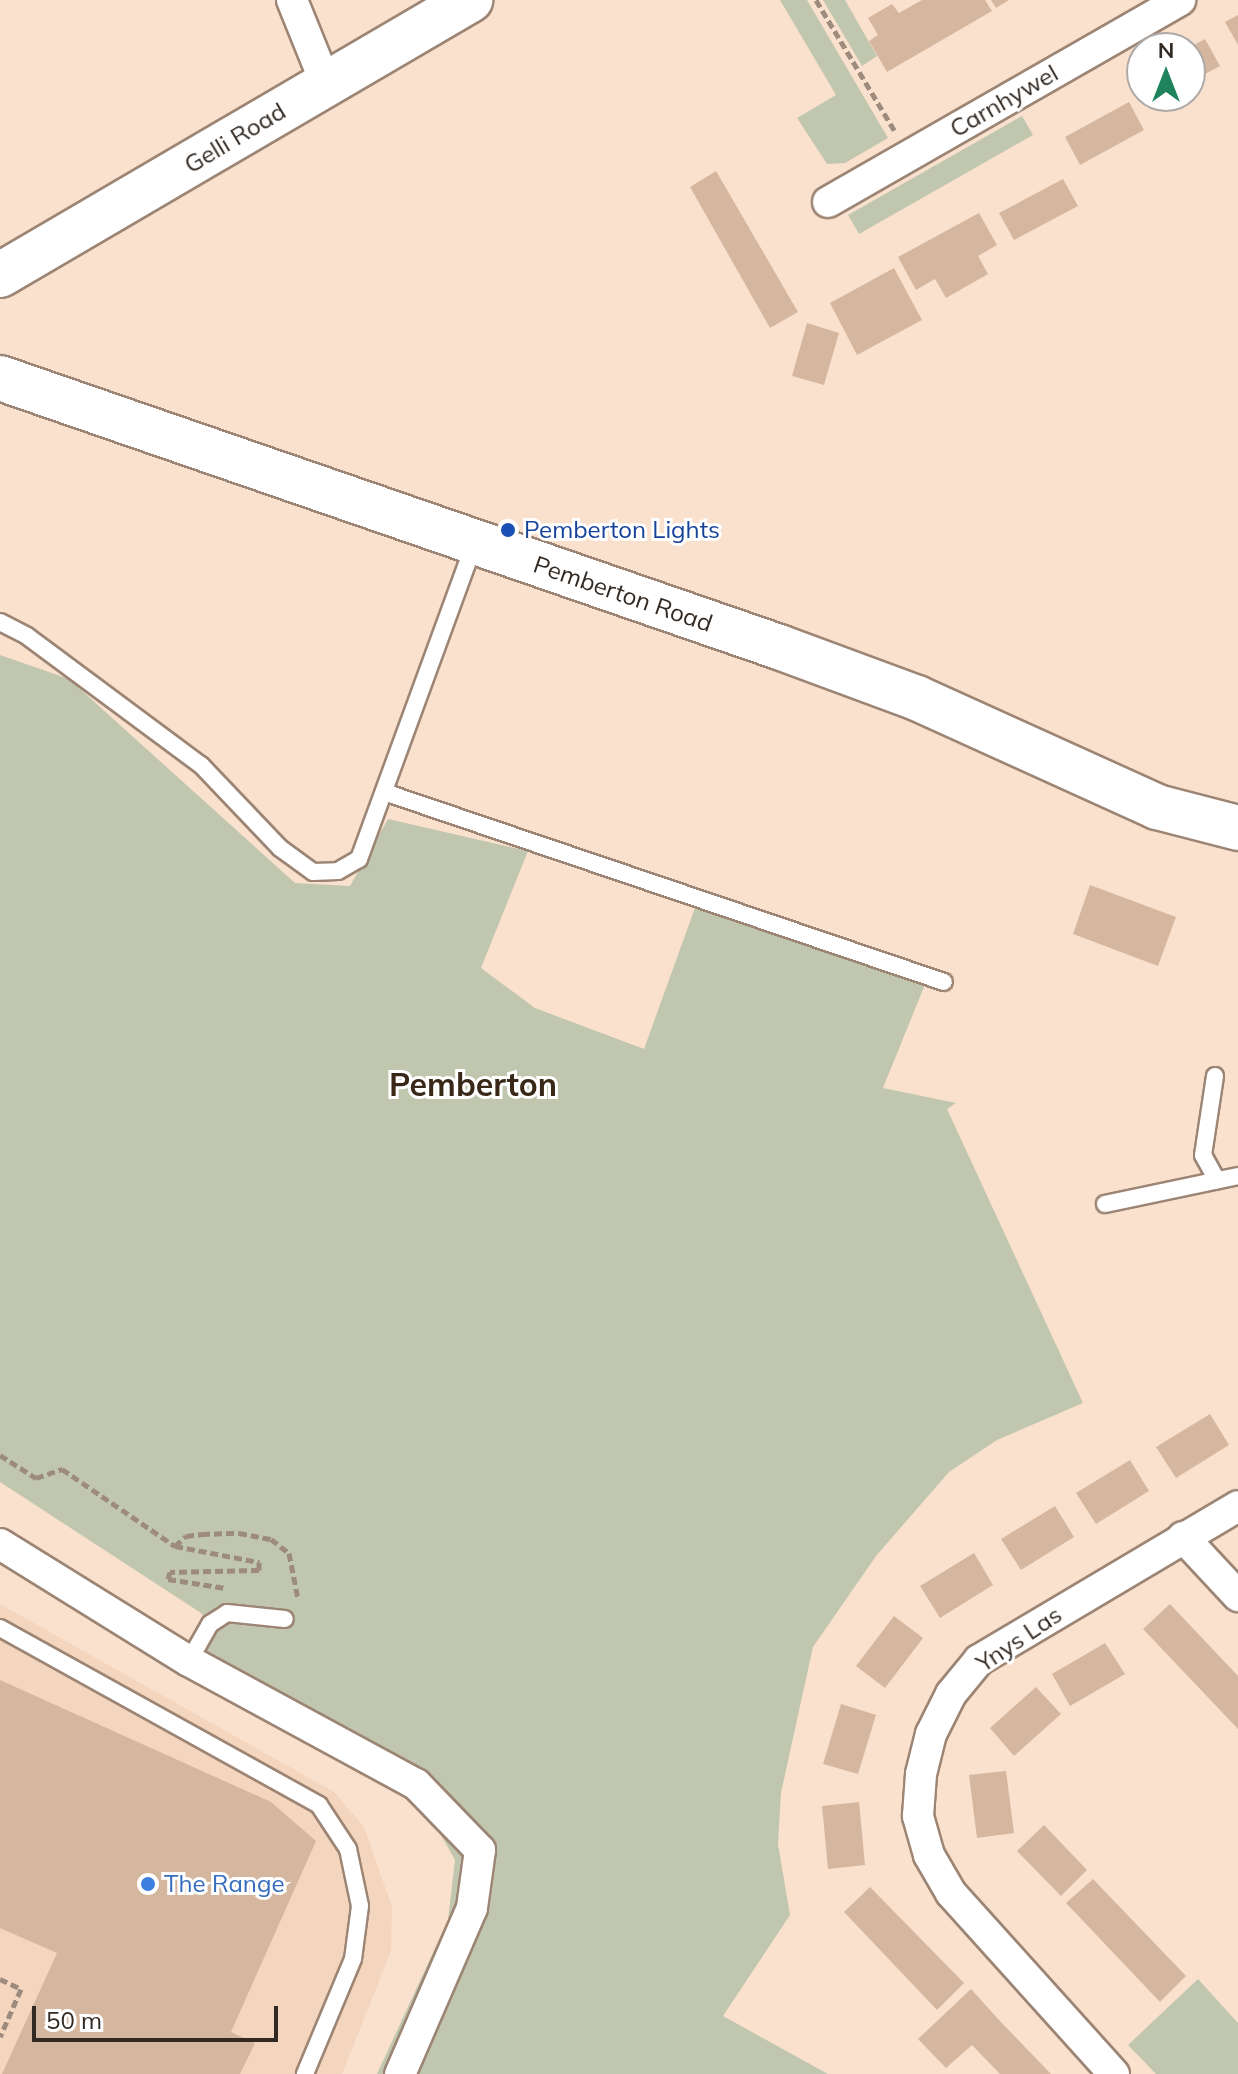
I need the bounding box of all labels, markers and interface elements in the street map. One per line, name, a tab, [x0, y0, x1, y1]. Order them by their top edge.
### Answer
north arrow	[1126, 32, 1206, 112]
text: N	[1158, 36, 1174, 64]
street label: Carnhywel	[945, 59, 1063, 143]
street label: Gelli Road	[179, 97, 291, 179]
place label: Pemberton Lights	[524, 516, 720, 544]
marker: Pemberton Lights	[499, 521, 517, 539]
street label: Pemberton Road	[530, 550, 716, 638]
district label: Pemberton	[389, 1065, 557, 1103]
street label: Ynys Las	[971, 1600, 1067, 1678]
place label: The Range	[164, 1870, 284, 1898]
marker: The Range	[139, 1875, 157, 1893]
scale bar	[36, 1990, 282, 2040]
text: 50 m	[46, 2005, 102, 2035]

